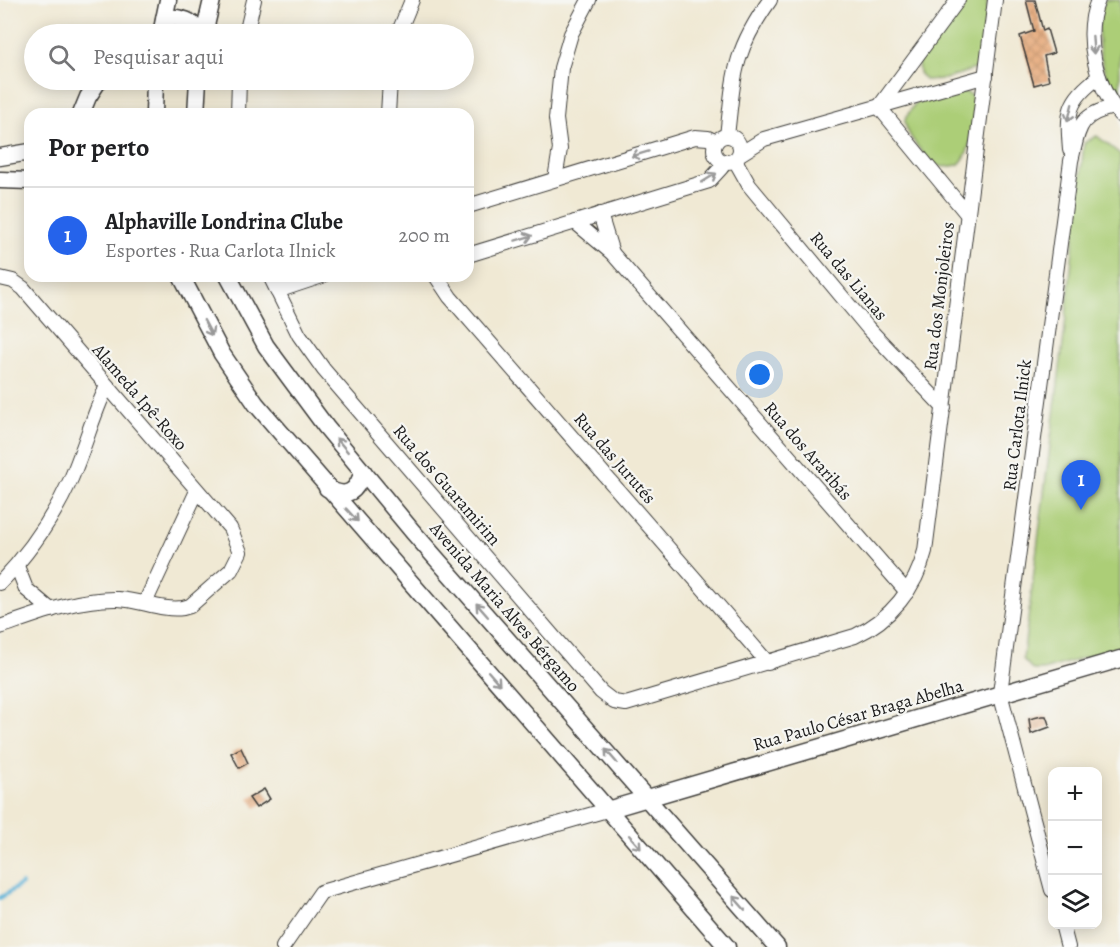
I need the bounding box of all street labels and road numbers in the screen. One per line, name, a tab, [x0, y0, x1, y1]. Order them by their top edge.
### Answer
street label: Rua dos Monjoleiros	[918, 220, 960, 372]
street label: Rua das Lianas	[805, 227, 893, 325]
street label: Alameda Ipê-Roxo	[86, 338, 193, 456]
street label: Rua Carlota Ilnick	[997, 358, 1037, 492]
street label: Rua dos Araribás	[758, 396, 858, 506]
street label: Rua das Jurutés	[569, 407, 661, 509]
street label: Rua dos Guaramirim	[388, 419, 506, 551]
street label: Avenida Maria Alves Bérgamo	[424, 516, 585, 697]
street label: Rua Paulo César Braga Abelha	[750, 673, 967, 757]

